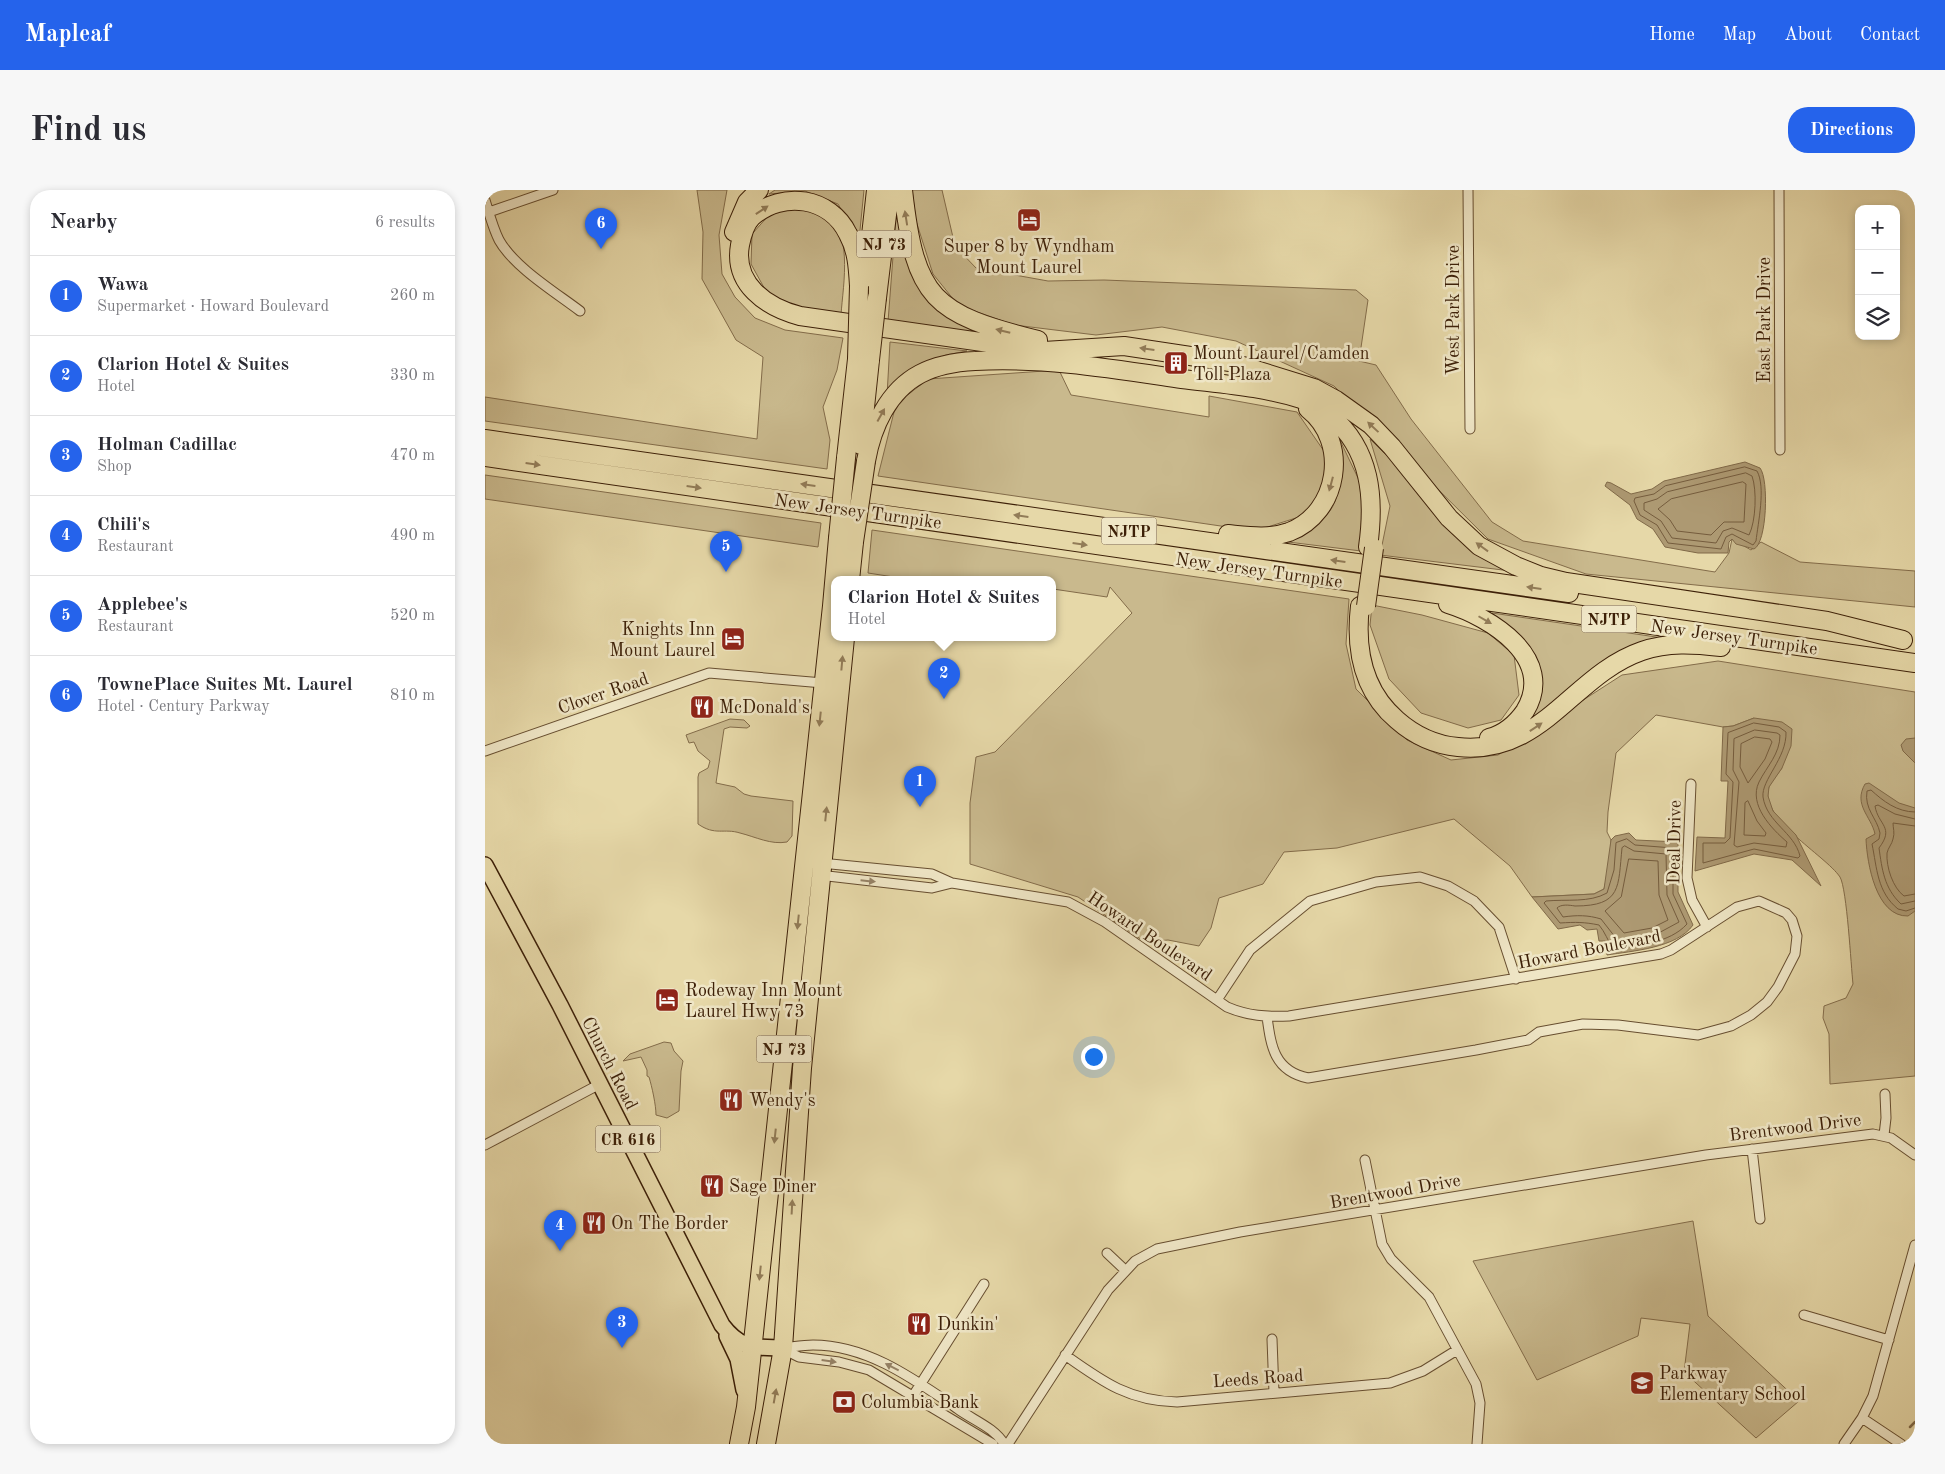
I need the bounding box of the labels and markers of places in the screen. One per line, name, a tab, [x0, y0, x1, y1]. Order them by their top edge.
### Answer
hotel icon: Super 8 by Wyndham Mount Laurel	[1016, 207, 1042, 233]
pin: 6	[585, 208, 617, 249]
place label: Super 8 by Wyndham Mount Laurel	[944, 238, 1114, 277]
place label: Mount Laurel/Camden Toll Plaza	[1193, 345, 1370, 384]
building icon: Mount Laurel/Camden Toll Plaza	[1163, 350, 1189, 376]
pin: 5	[710, 531, 742, 572]
place label: Knights Inn Mount Laurel	[609, 621, 715, 660]
hotel icon: Knights Inn Mount Laurel	[720, 626, 746, 652]
pin: 2	[928, 658, 960, 699]
restaurant icon: McDonald's	[689, 694, 715, 720]
place label: McDonald's	[719, 699, 810, 717]
pin: 1	[904, 766, 936, 807]
place label: Rodeway Inn Mount Laurel Hwy 73	[685, 982, 842, 1021]
hotel icon: Rodeway Inn Mount Laurel Hwy 73	[654, 987, 680, 1013]
restaurant icon: Wendy's	[718, 1087, 744, 1113]
place label: Wendy's	[749, 1092, 816, 1110]
restaurant icon: Sage Diner	[699, 1173, 725, 1199]
place label: Sage Diner	[729, 1178, 817, 1196]
pin: 4	[544, 1210, 576, 1251]
restaurant icon: On The Border	[581, 1210, 607, 1236]
place label: On The Border	[611, 1215, 729, 1233]
pin: 3	[606, 1307, 638, 1348]
restaurant icon: Dunkin'	[906, 1311, 932, 1337]
place label: Dunkin'	[937, 1316, 999, 1334]
place label: Parkway Elementary School	[1659, 1365, 1806, 1404]
school or university icon: Parkway Elementary School	[1629, 1370, 1655, 1396]
bank icon: Columbia Bank	[831, 1389, 857, 1415]
place label: Columbia Bank	[861, 1394, 979, 1412]

